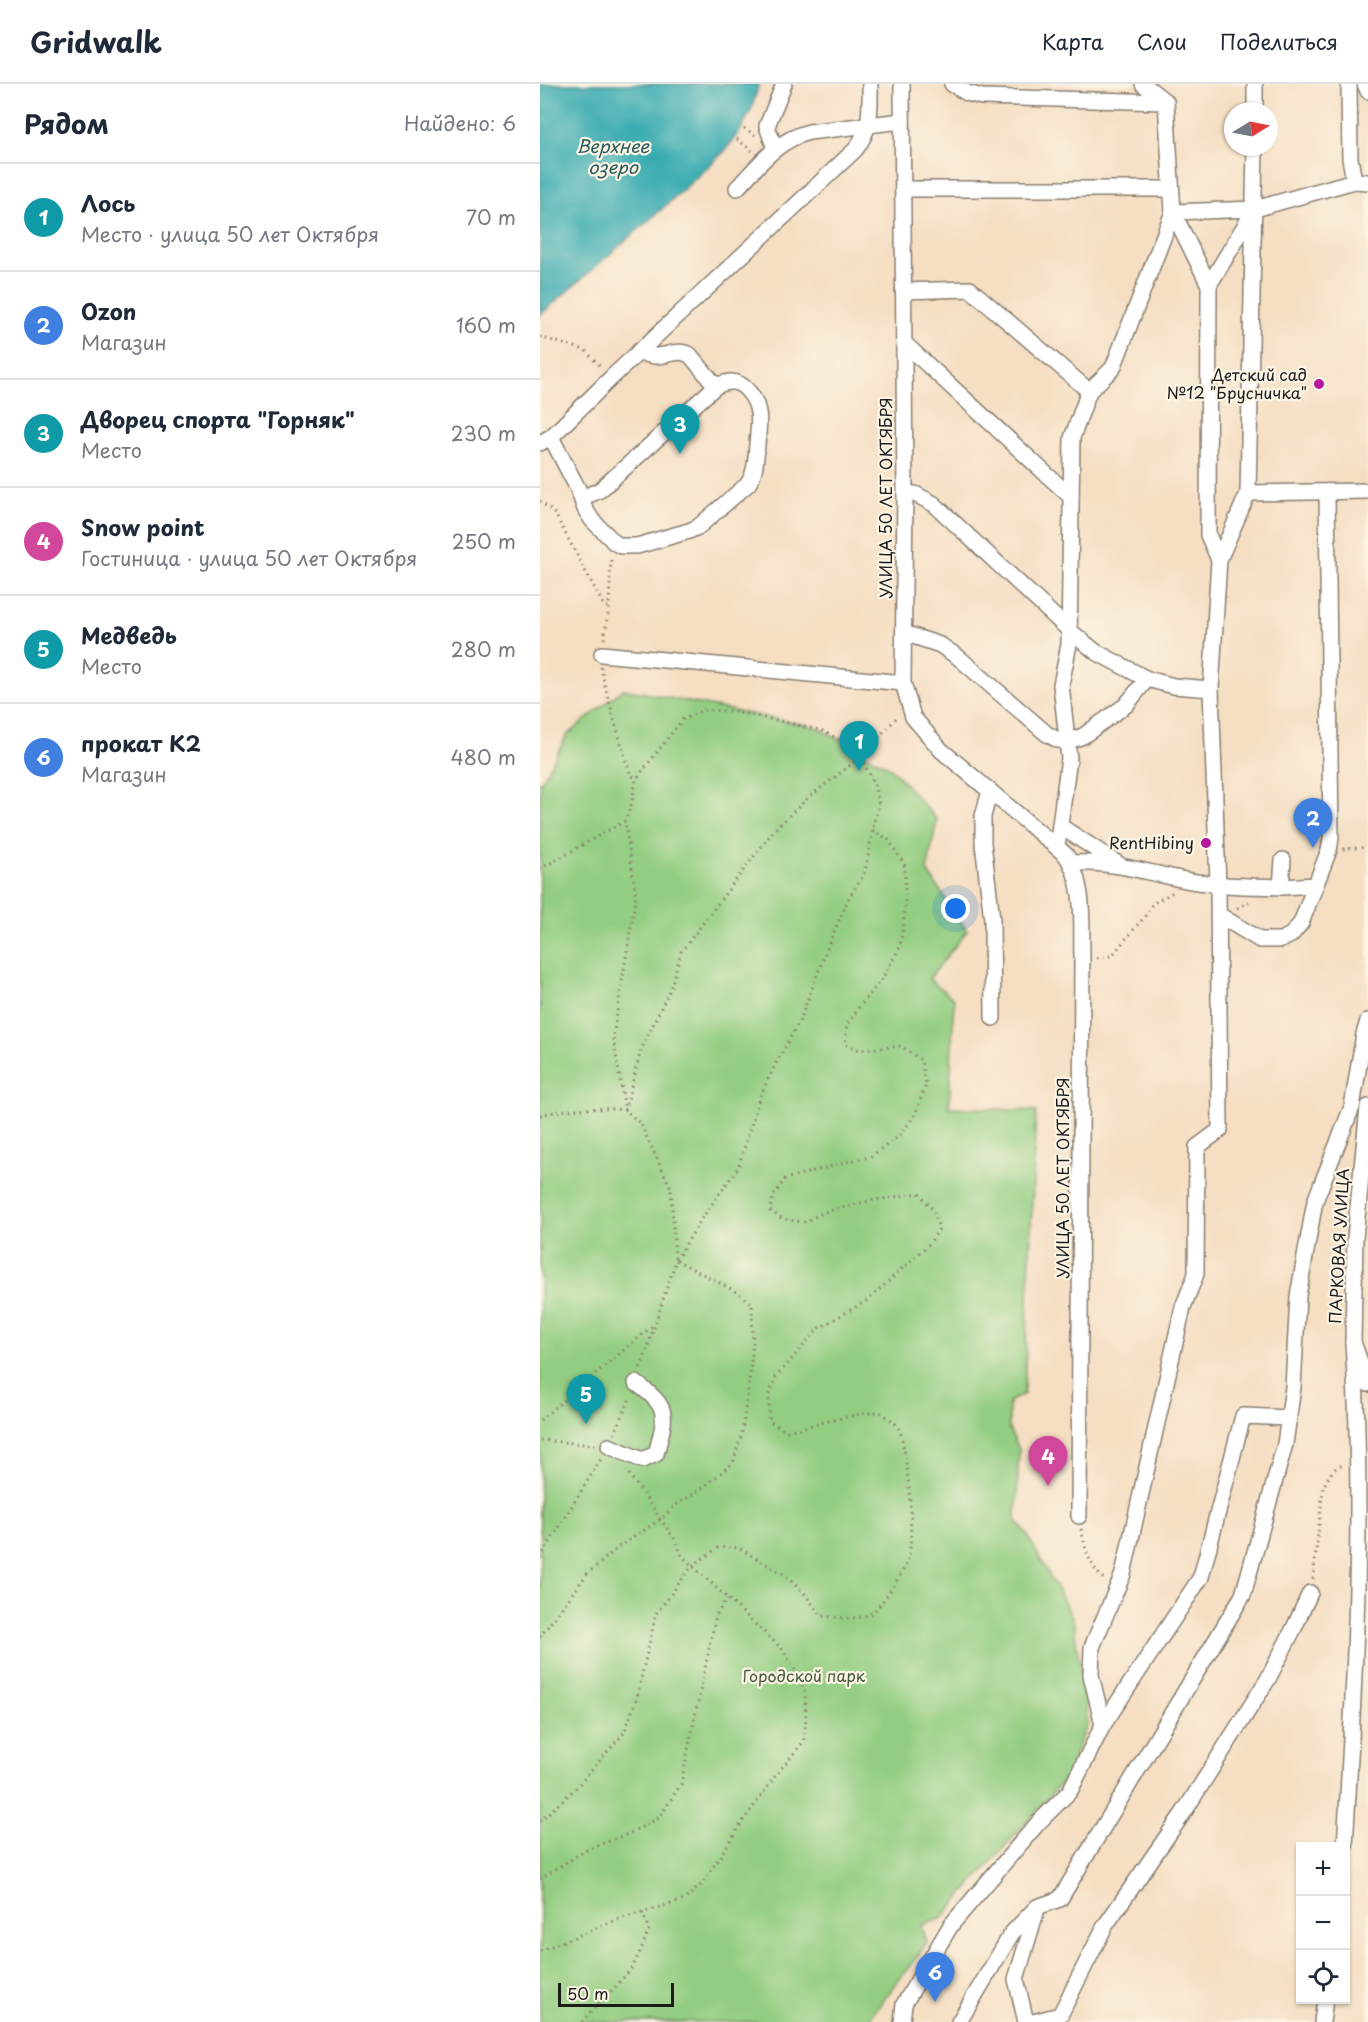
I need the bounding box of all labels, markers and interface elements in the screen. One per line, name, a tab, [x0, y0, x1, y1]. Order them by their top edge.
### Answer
text: Gridwalk	[30, 20, 162, 63]
text: Карта	[1042, 25, 1104, 57]
text: Слои	[1137, 25, 1187, 57]
text: Поделиться	[1220, 25, 1338, 57]
north arrow	[1224, 102, 1278, 156]
text: Рядом	[24, 104, 109, 143]
text: Найдено: 6	[404, 108, 516, 138]
water label: Верхнее озеро	[577, 132, 650, 180]
text: Лось	[81, 186, 135, 219]
text: 1	[39, 202, 48, 232]
text: 70 m	[466, 202, 516, 232]
text: Место · улица 50 лет Октября	[81, 219, 379, 249]
text: Ozon	[81, 294, 136, 327]
text: 2	[36, 310, 51, 340]
text: 160 m	[456, 310, 516, 340]
text: Магазин	[81, 327, 167, 357]
place label: Детский сад №12 "Брусничка"	[1166, 362, 1307, 404]
marker: Детский сад №12 "Брусничка"	[1312, 377, 1326, 391]
street label: УЛИЦА 50 ЛЕТ ОКТЯБРЯ	[873, 397, 897, 599]
text: Дворец спорта "Горняк"	[81, 402, 355, 435]
pin: 3	[660, 404, 700, 454]
text: 3	[37, 418, 50, 448]
text: 230 m	[451, 418, 516, 448]
text: Место	[81, 435, 142, 465]
text: Snow point	[81, 510, 205, 543]
text: 4	[37, 526, 50, 556]
text: 250 m	[452, 526, 516, 556]
text: Гостиница · улица 50 лет Октября	[81, 543, 417, 573]
text: Медведь	[81, 618, 177, 651]
text: 5	[37, 634, 50, 664]
text: 280 m	[451, 634, 516, 664]
text: Место	[81, 651, 142, 681]
pin: 1	[840, 722, 878, 771]
text: прокат К2	[81, 726, 201, 759]
text: 6	[36, 742, 51, 772]
text: 480 m	[451, 742, 516, 772]
text: Магазин	[81, 759, 167, 789]
pin: 2	[1294, 798, 1332, 848]
place label: RentHibiny	[1109, 830, 1194, 854]
marker: RentHibiny	[1199, 836, 1213, 850]
your location	[941, 894, 970, 923]
street label: УЛИЦА 50 ЛЕТ ОКТЯБРЯ	[1050, 1077, 1074, 1279]
street label: ПАРКОВАЯ УЛИЦА	[1322, 1168, 1354, 1324]
pin: 5	[566, 1374, 606, 1424]
pin: 4	[1028, 1436, 1068, 1486]
park label: Городской парк	[743, 1663, 866, 1687]
map controls	[1296, 1842, 1350, 2004]
button: +	[1296, 1842, 1350, 1896]
button: −	[1296, 1896, 1350, 1950]
button: locate	[1296, 1950, 1350, 2004]
pin: 6	[916, 1952, 954, 2002]
scale bar	[558, 1980, 674, 2008]
text: 50 m	[567, 1981, 608, 2005]

